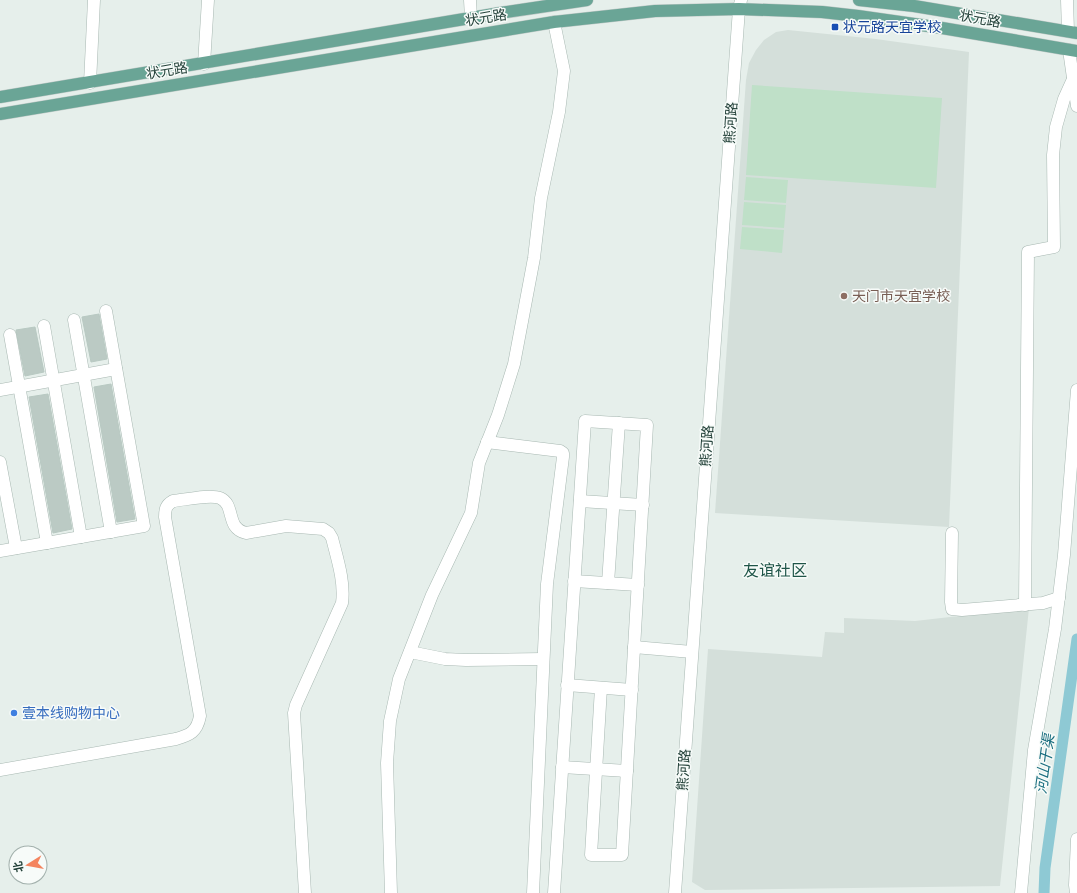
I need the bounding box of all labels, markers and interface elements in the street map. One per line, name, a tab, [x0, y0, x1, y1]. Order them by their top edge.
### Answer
street label: 状元路	[464, 5, 508, 31]
street label: 状元路	[958, 6, 1002, 32]
place label: 状元路天宜学校	[843, 18, 941, 37]
marker: 状元路天宜学校	[830, 22, 840, 32]
street label: 状元路	[145, 58, 189, 84]
street label: 熊河路	[720, 101, 742, 145]
place label: 天门市天宜学校	[852, 287, 950, 306]
marker: 天门市天宜学校	[839, 291, 849, 301]
street label: 熊河路	[696, 424, 718, 468]
district label: 友谊社区	[743, 560, 807, 582]
place label: 壹本线购物中心	[22, 704, 120, 723]
marker: 壹本线购物中心	[9, 708, 19, 718]
water label: 河山干渠	[1031, 731, 1059, 795]
street label: 熊河路	[673, 748, 695, 792]
north arrow	[8, 845, 48, 885]
text: 北	[10, 860, 27, 874]

